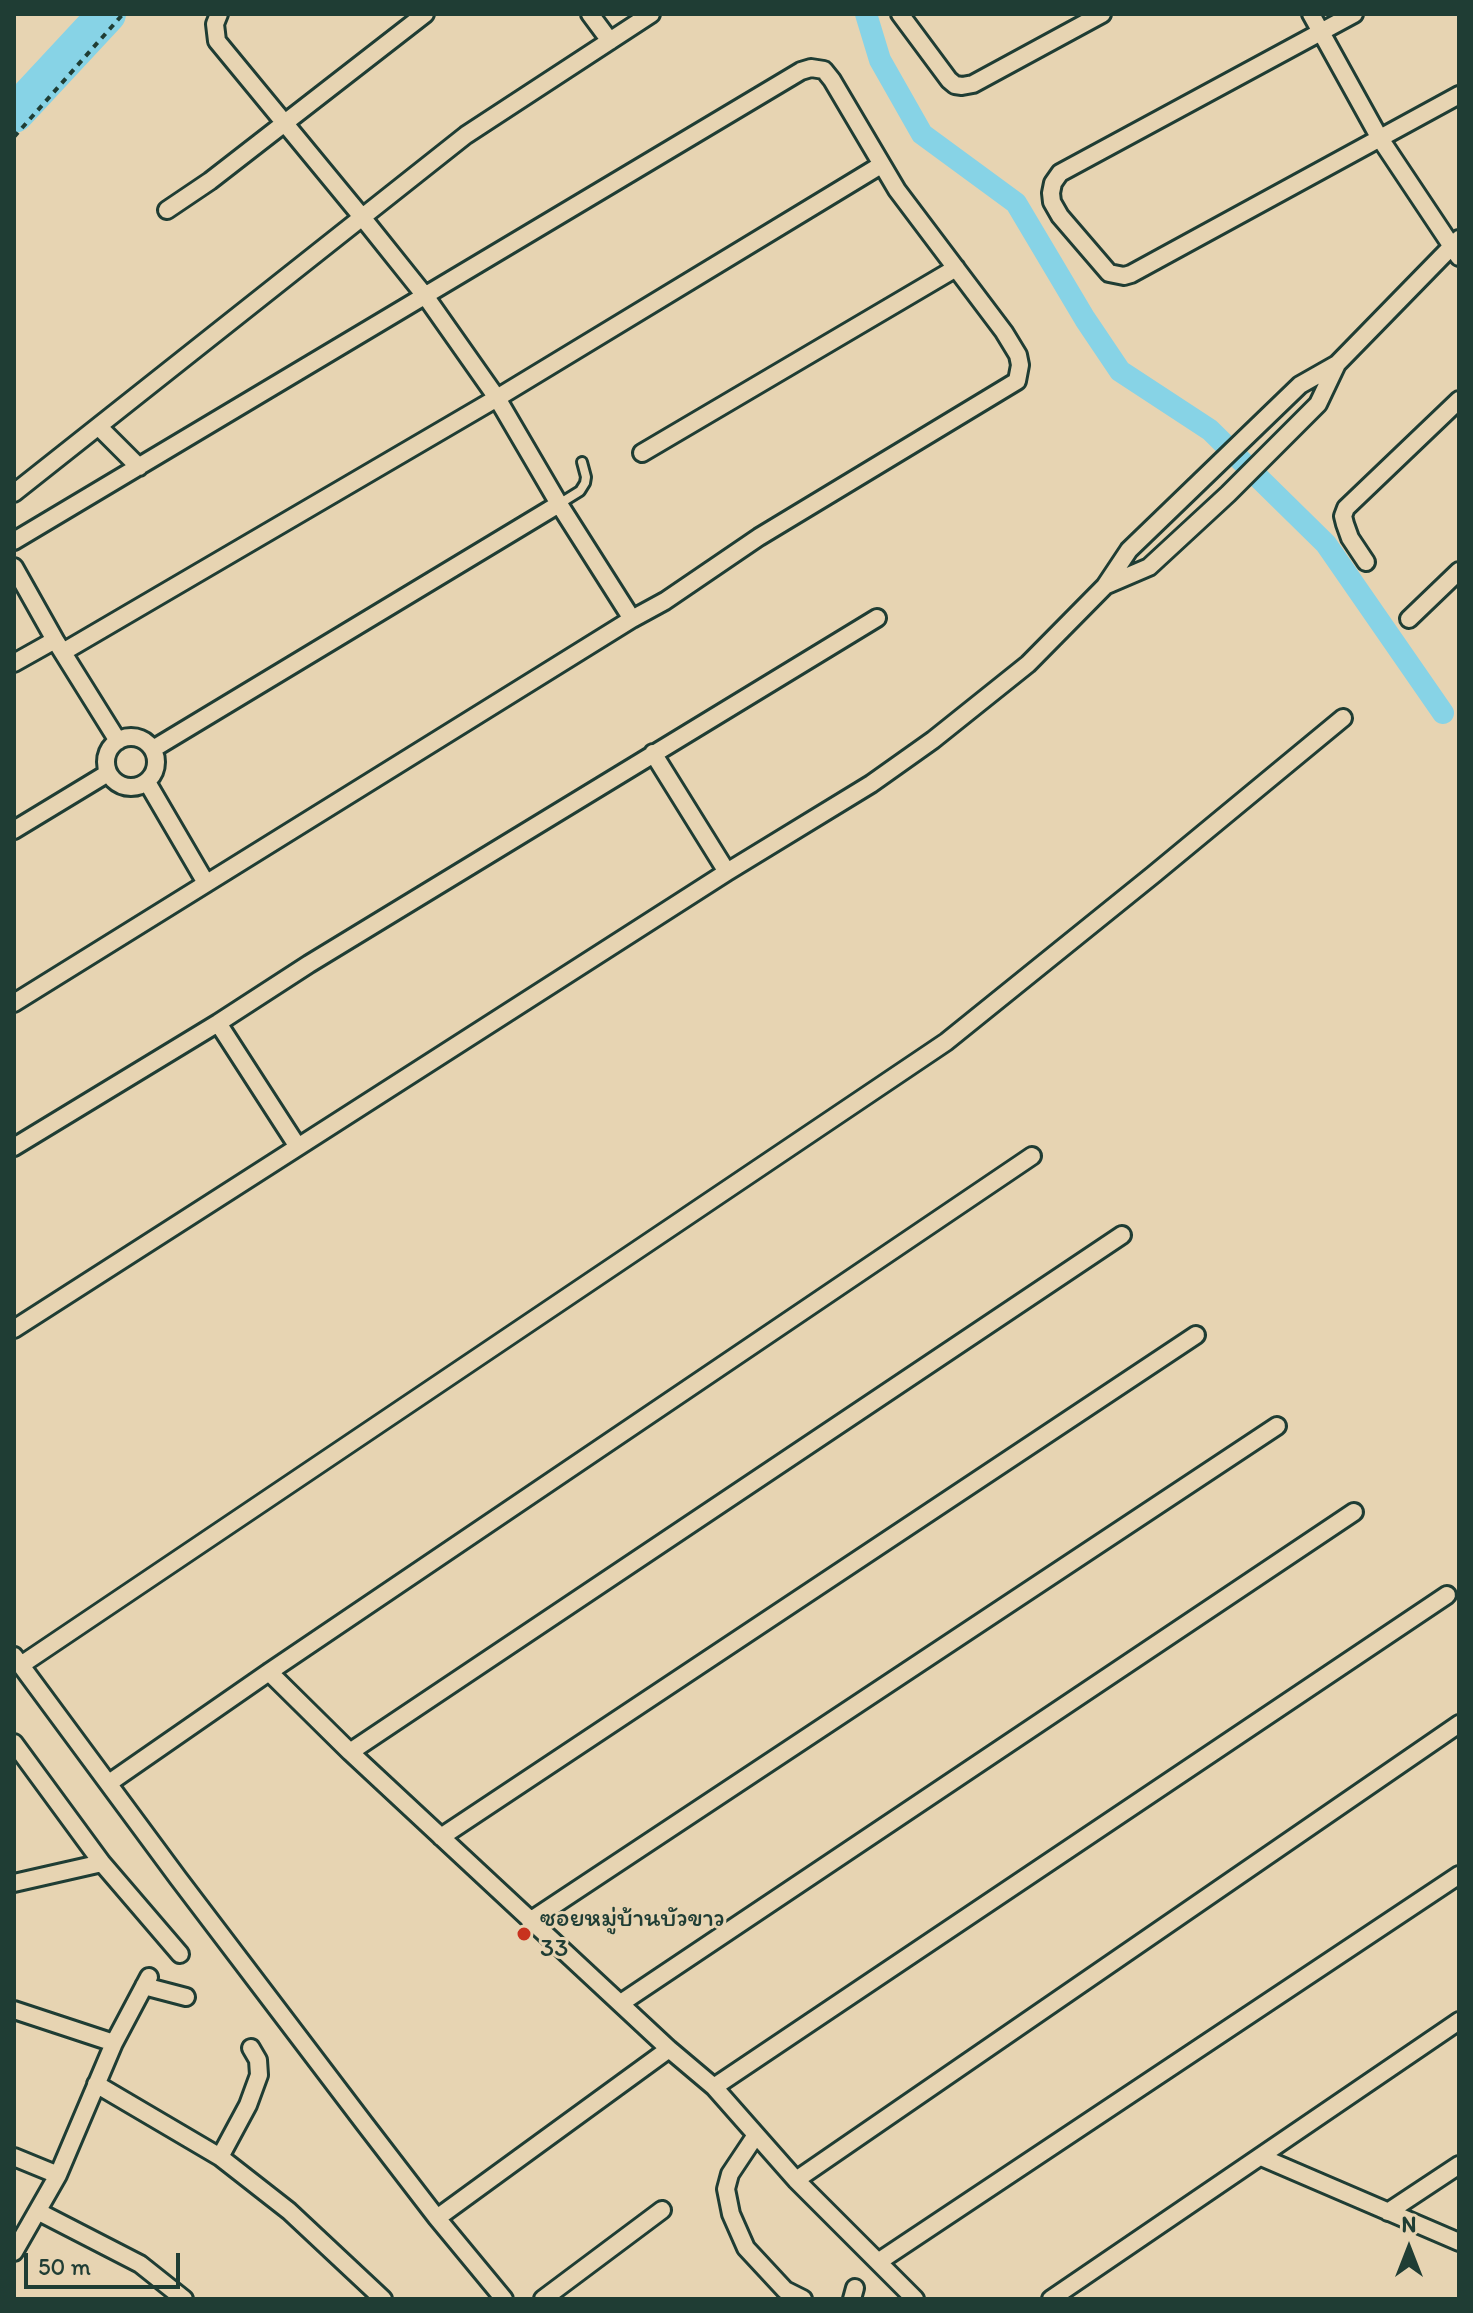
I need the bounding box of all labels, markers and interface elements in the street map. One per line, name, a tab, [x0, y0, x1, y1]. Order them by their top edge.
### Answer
place label: ซอยหมู่บ้านบัวขาว 33	[540, 1903, 725, 1964]
marker: ซอยหมู่บ้านบัวขาว 33	[515, 1925, 533, 1943]
north arrow	[1369, 2209, 1449, 2289]
text: N	[1402, 2211, 1416, 2238]
scale bar	[28, 2237, 184, 2287]
text: 50 m	[38, 2252, 91, 2281]

